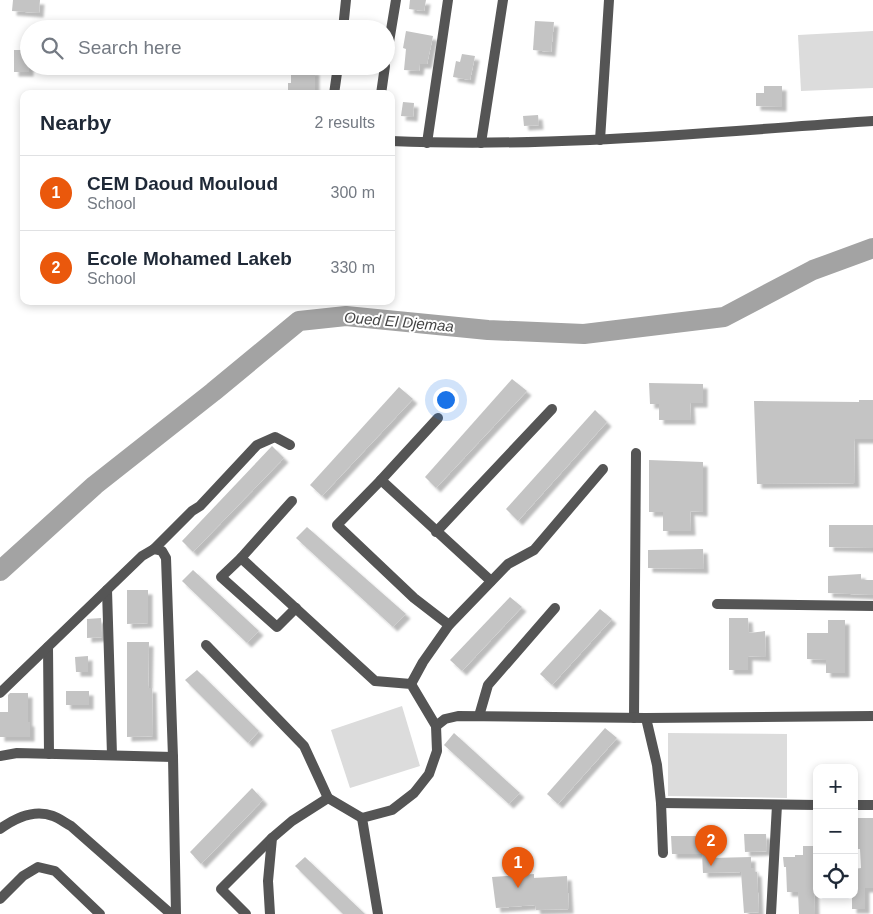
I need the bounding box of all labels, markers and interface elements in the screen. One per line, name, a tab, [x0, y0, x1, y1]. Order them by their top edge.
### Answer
search box	[20, 20, 395, 75]
icon: search	[38, 34, 66, 62]
text: Search here	[78, 37, 182, 58]
text: Nearby	[40, 111, 111, 134]
text: 2 results	[315, 114, 375, 131]
text: CEM Daoud Mouloud	[87, 173, 278, 194]
text: 1	[52, 184, 60, 201]
text: 300 m	[331, 184, 375, 201]
text: School	[87, 195, 136, 212]
text: Ecole Mohamed Lakeb	[87, 248, 292, 269]
text: 2	[52, 259, 60, 276]
text: 330 m	[331, 259, 375, 276]
text: School	[87, 270, 136, 287]
water label: Oued El Djemaa	[343, 308, 455, 335]
your location	[433, 387, 459, 413]
map controls	[813, 764, 858, 899]
button: +	[813, 764, 858, 809]
button: −	[813, 809, 858, 854]
pin: 2	[695, 825, 727, 866]
pin: 1	[502, 847, 534, 888]
button: locate	[813, 854, 858, 899]

